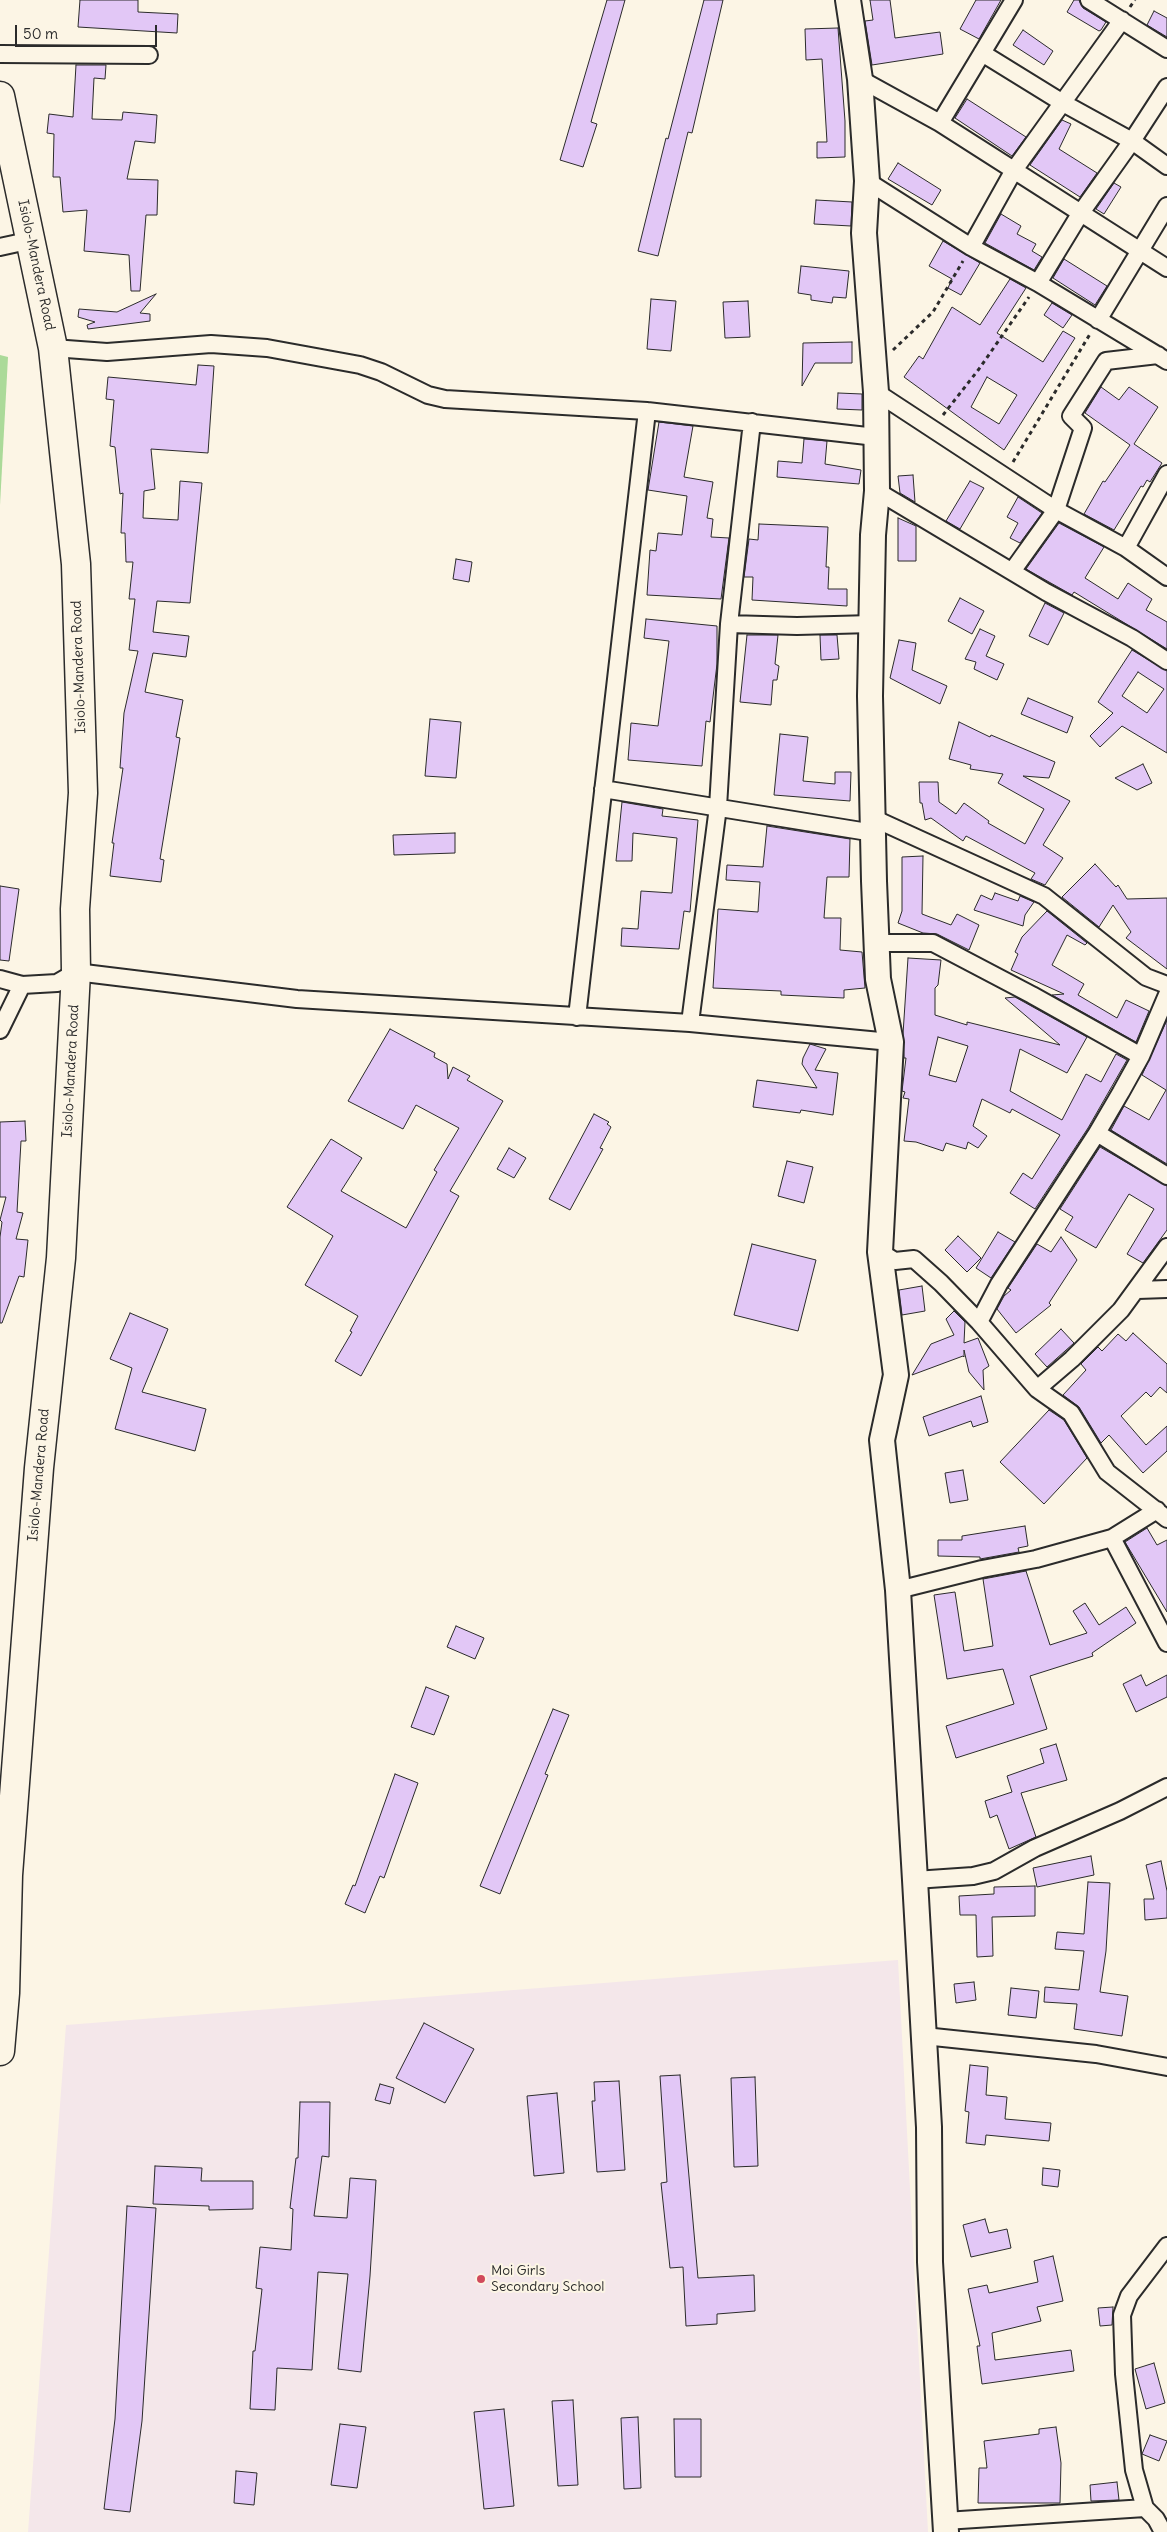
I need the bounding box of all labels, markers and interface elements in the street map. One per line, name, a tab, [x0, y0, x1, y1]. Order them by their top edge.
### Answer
scale bar	[18, 15, 160, 47]
text: 50 m	[23, 24, 58, 43]
street label: Isiolo-Mandera Road	[14, 198, 58, 332]
street label: Isiolo-Mandera Road	[68, 600, 90, 734]
street label: Isiolo-Mandera Road	[59, 1004, 83, 1138]
street label: Isiolo-Mandera Road	[25, 1408, 53, 1542]
place label: Moi Girls Secondary School	[491, 2263, 604, 2296]
marker: Moi Girls Secondary School	[475, 2273, 487, 2285]

